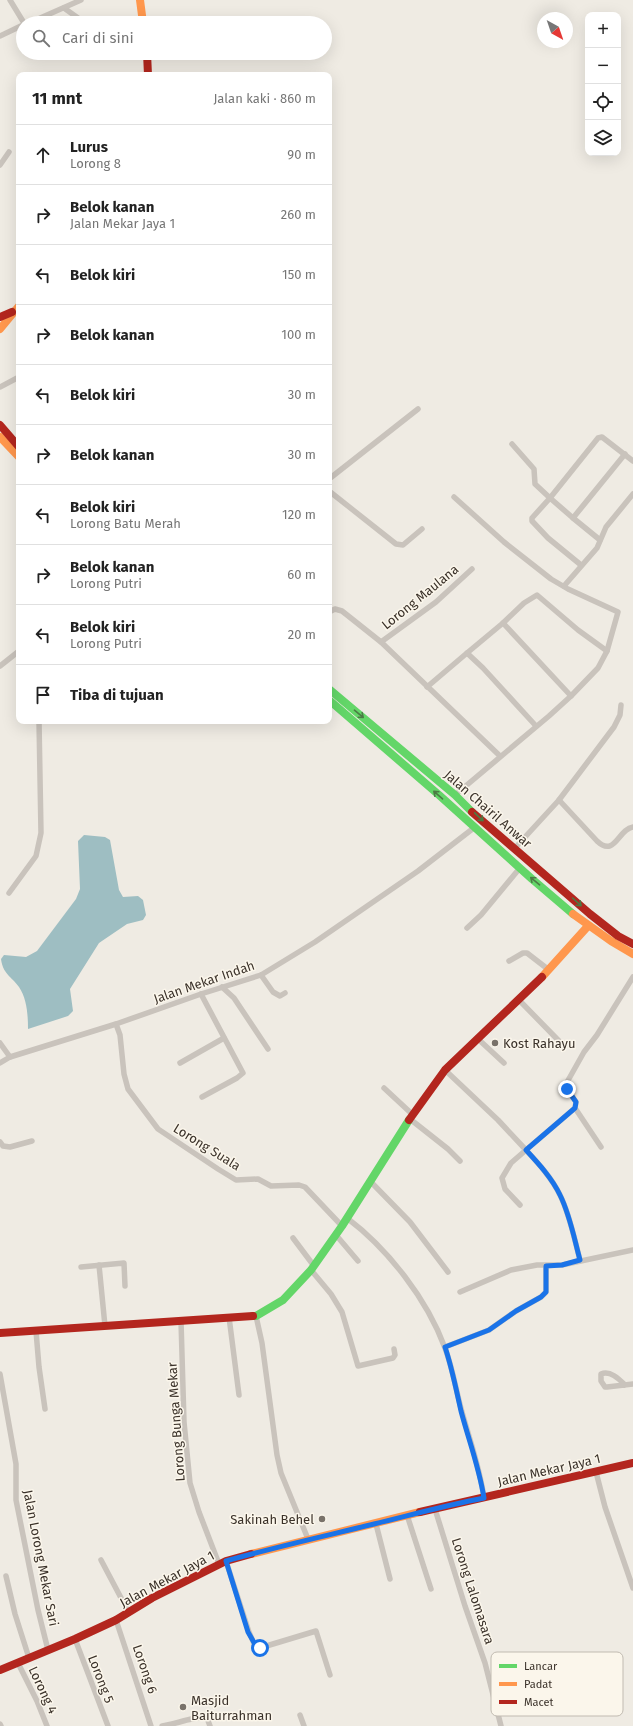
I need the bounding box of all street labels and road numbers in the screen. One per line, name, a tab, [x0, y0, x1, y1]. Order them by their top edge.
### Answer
street label: Lorong Maulana	[379, 562, 461, 632]
street label: Jalan Chairil Anwar	[441, 767, 535, 851]
street label: Jalan Mekar Indah	[151, 958, 257, 1006]
street label: Lorong Suala	[171, 1120, 243, 1174]
street label: Lorong Bunga Mekar	[164, 1362, 188, 1482]
street label: Jalan Mekar Jaya 1	[496, 1451, 602, 1489]
street label: Jalan Lorong Mekar Sari	[20, 1489, 62, 1627]
street label: Lorong Lalomasara	[449, 1536, 497, 1646]
street label: Jalan Mekar Jaya 1	[117, 1548, 217, 1610]
street label: Lorong 6	[130, 1643, 160, 1695]
street label: Lorong 5	[85, 1653, 117, 1705]
street label: Lorong 4	[25, 1664, 61, 1716]

